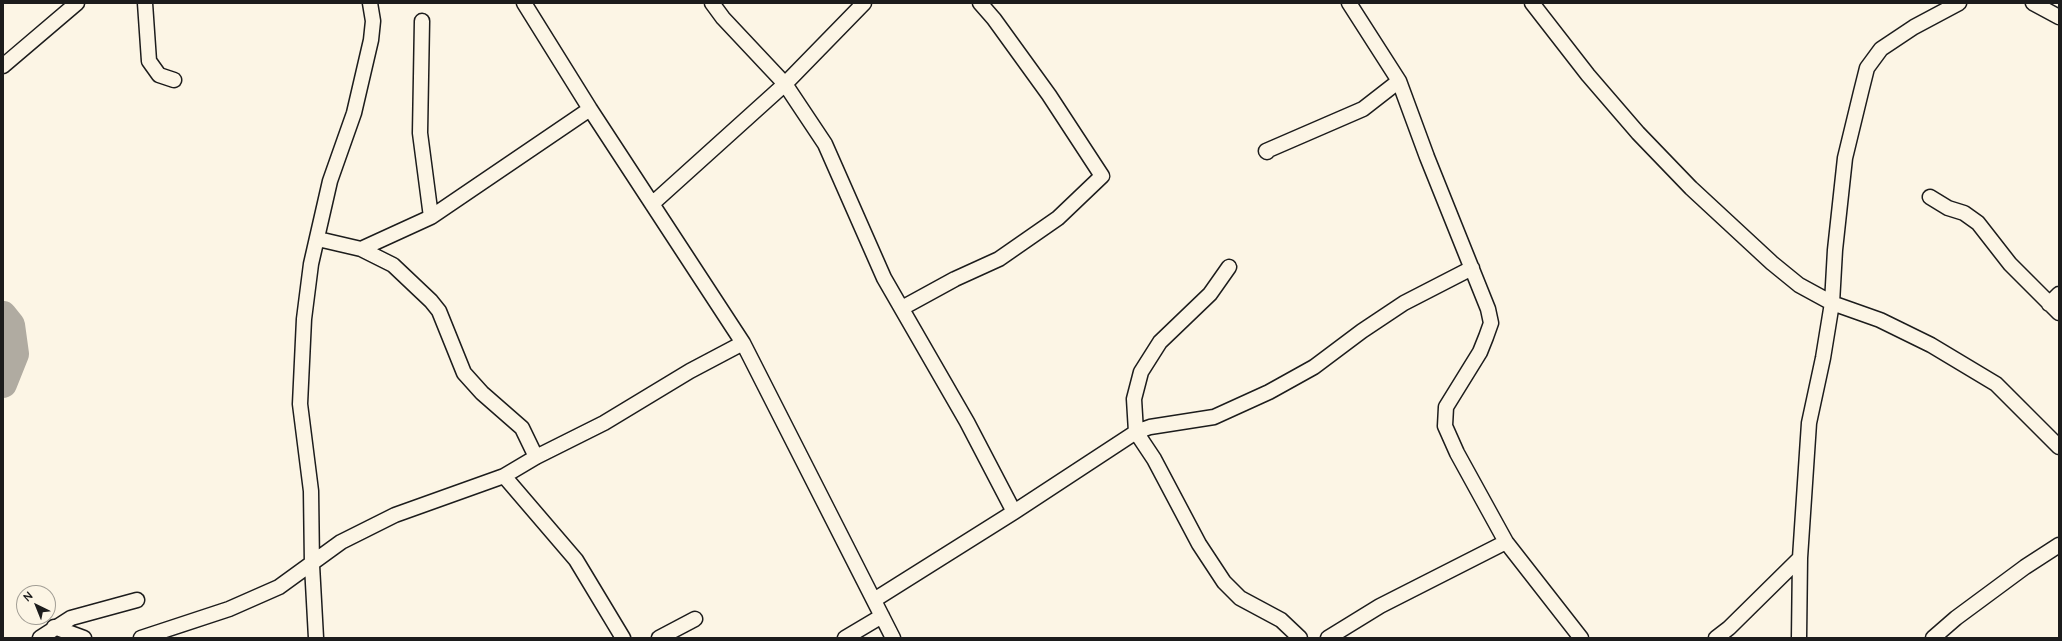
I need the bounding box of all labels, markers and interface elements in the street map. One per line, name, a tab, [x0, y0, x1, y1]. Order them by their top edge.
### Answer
north arrow	[16, 585, 56, 625]
text: N	[21, 589, 36, 604]

